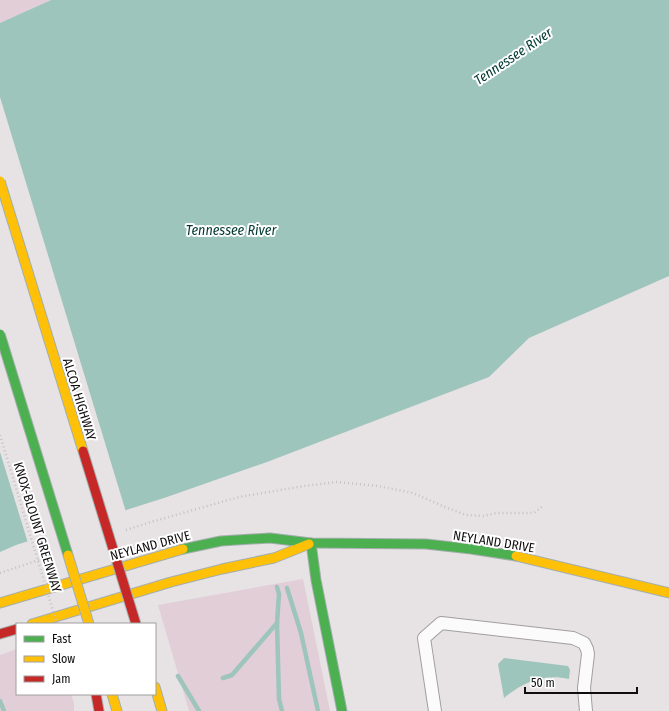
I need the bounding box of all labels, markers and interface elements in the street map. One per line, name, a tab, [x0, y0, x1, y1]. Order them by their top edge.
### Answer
water label: Tennessee River	[471, 23, 556, 89]
water label: Tennessee River	[186, 222, 277, 239]
street label: ALCOA HIGHWAY	[60, 356, 99, 443]
street label: KNOX-BLOUNT GREENWAY	[11, 460, 65, 595]
street label: NEYLAND DRIVE	[108, 528, 192, 563]
street label: NEYLAND DRIVE	[452, 528, 536, 555]
legend	[16, 623, 156, 695]
text: Fast	[52, 632, 71, 646]
text: Slow	[52, 652, 75, 666]
scale bar	[525, 669, 637, 695]
text: Jam	[52, 672, 70, 686]
text: 50 m	[531, 676, 555, 690]

